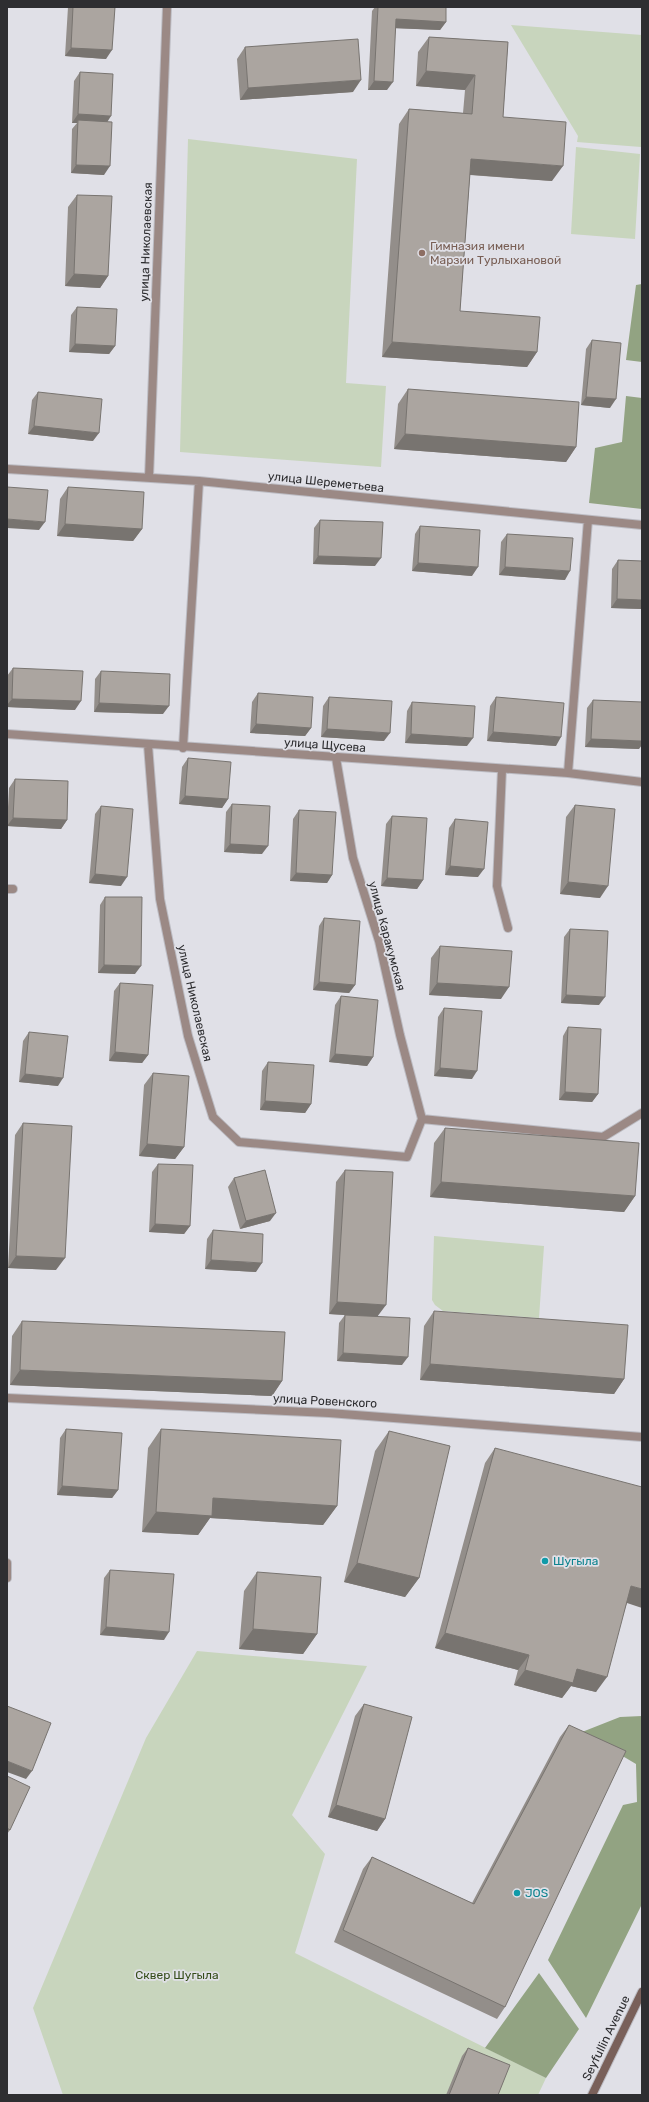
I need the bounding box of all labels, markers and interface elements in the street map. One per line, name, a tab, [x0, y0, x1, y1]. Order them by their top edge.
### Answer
street label: улица Николаевская	[137, 182, 155, 302]
place label: Гимназия имени Марзии Турлыхановой	[430, 239, 561, 267]
marker: Гимназия имени Марзии Турлыхановой	[417, 248, 427, 258]
street label: улица Шереметьева	[267, 469, 385, 495]
street label: улица Щусева	[284, 735, 366, 755]
street label: улица Каракумская	[366, 880, 408, 992]
street label: улица Николаевская	[175, 943, 215, 1063]
street label: улица Ровенского	[273, 1391, 378, 1411]
place label: Шугыла	[553, 1554, 598, 1568]
marker: Шугыла	[540, 1556, 550, 1566]
place label: JOS	[525, 1886, 548, 1900]
marker: JOS	[512, 1888, 522, 1898]
park label: Сквер Шугыла	[135, 1968, 219, 1982]
street label: Seyfullin Avenue	[579, 1993, 633, 2083]

